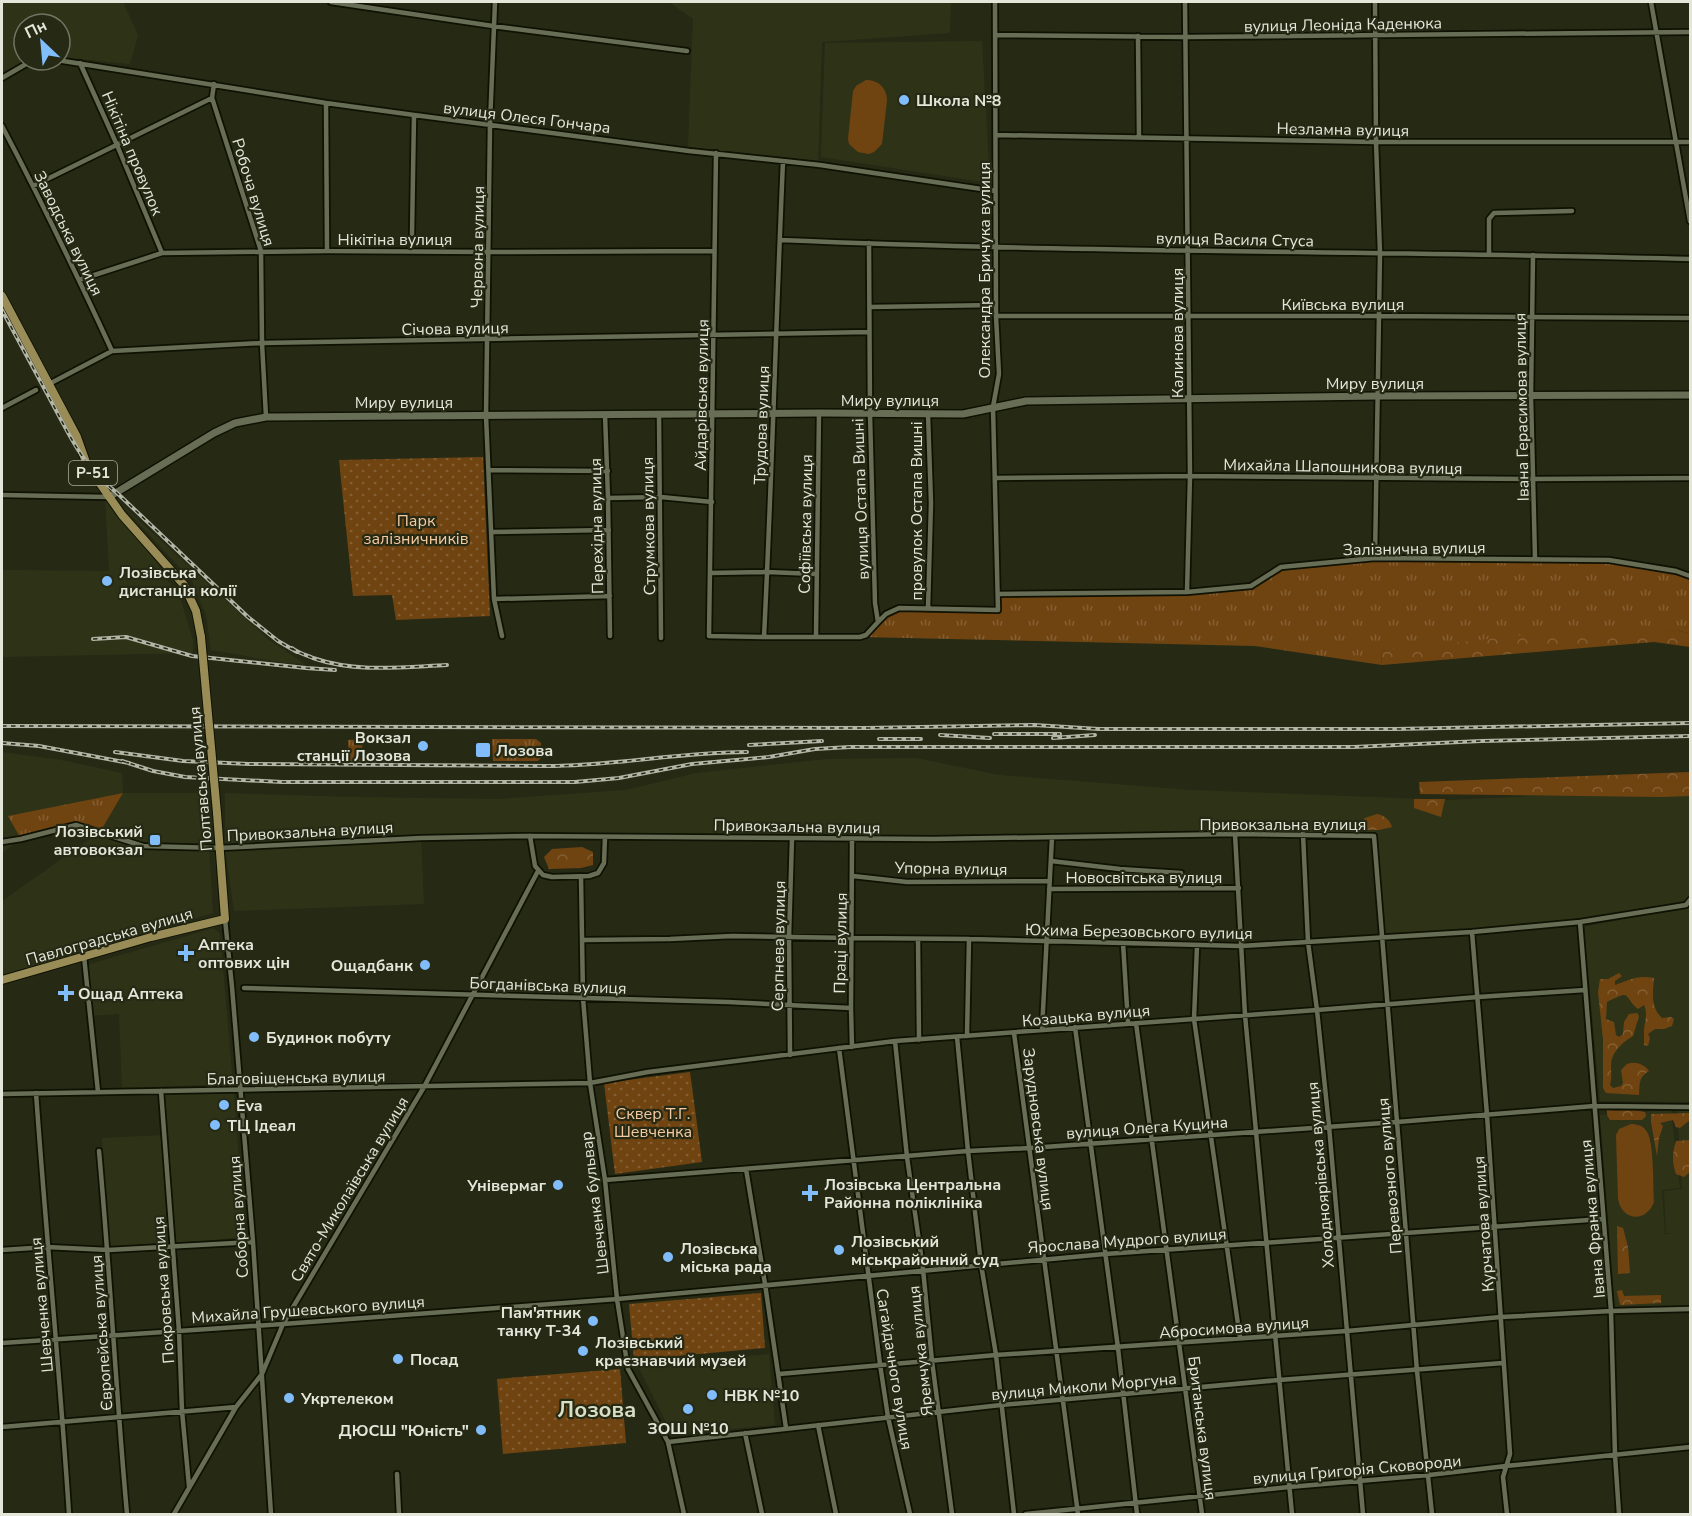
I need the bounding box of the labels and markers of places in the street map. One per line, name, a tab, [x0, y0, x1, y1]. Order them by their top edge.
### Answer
place label: Школа №8	[916, 90, 1001, 112]
marker: Школа №8	[897, 93, 911, 107]
place label: Лозівська дистанція колії	[119, 562, 237, 602]
marker: Лозівська дистанція колії	[100, 574, 114, 588]
place label: Вокзал станції Лозова	[297, 727, 411, 767]
marker: Вокзал станції Лозова	[416, 739, 430, 753]
place label: Лозова	[496, 740, 553, 762]
marker: Лозова	[474, 741, 492, 759]
place label: Лозівський автовокзал	[54, 821, 143, 861]
marker: Лозівський автовокзал	[148, 833, 162, 847]
place label: Аптека оптових цін	[198, 934, 290, 974]
marker: Аптека оптових цін	[179, 946, 193, 960]
place label: Ощадбанк	[331, 955, 414, 977]
marker: Ощадбанк	[418, 958, 432, 972]
place label: Ощад Аптека	[78, 983, 183, 1005]
marker: Ощад Аптека	[59, 986, 73, 1000]
place label: Будинок побуту	[266, 1027, 391, 1049]
marker: Будинок побуту	[247, 1030, 261, 1044]
place label: Eva	[236, 1095, 262, 1117]
marker: Eva	[217, 1098, 231, 1112]
place label: ТЦ Ідеал	[227, 1115, 296, 1137]
marker: ТЦ Ідеал	[208, 1118, 222, 1132]
place label: Лозівська Центральна Районна поліклініка	[824, 1174, 1001, 1214]
place label: Універмаг	[466, 1175, 547, 1197]
marker: Універмаг	[551, 1178, 565, 1192]
marker: Лозівська Центральна Районна поліклініка	[801, 1184, 819, 1202]
place label: Лозівський міськрайонний суд	[851, 1231, 999, 1271]
place label: Лозівська міська рада	[680, 1238, 772, 1278]
marker: Лозівський міськрайонний суд	[832, 1243, 846, 1257]
marker: Лозівська міська рада	[661, 1250, 675, 1264]
place label: Пам'ятник танку Т-34	[498, 1302, 582, 1342]
marker: Пам'ятник танку Т-34	[586, 1314, 600, 1328]
place label: Лозівський краєзнавчий музей	[595, 1332, 746, 1372]
marker: Лозівський краєзнавчий музей	[576, 1344, 590, 1358]
place label: Посад	[410, 1349, 458, 1371]
marker: Посад	[391, 1352, 405, 1366]
place label: НВК №10	[724, 1385, 799, 1407]
place label: Укртелеком	[300, 1388, 394, 1410]
marker: НВК №10	[705, 1388, 719, 1402]
marker: Укртелеком	[282, 1391, 296, 1405]
marker: ЗОШ №10	[681, 1402, 695, 1416]
place label: ЗОШ №10	[648, 1418, 729, 1440]
place label: ДЮСШ "Юність"	[339, 1420, 469, 1442]
marker: ДЮСШ "Юність"	[474, 1423, 488, 1437]

